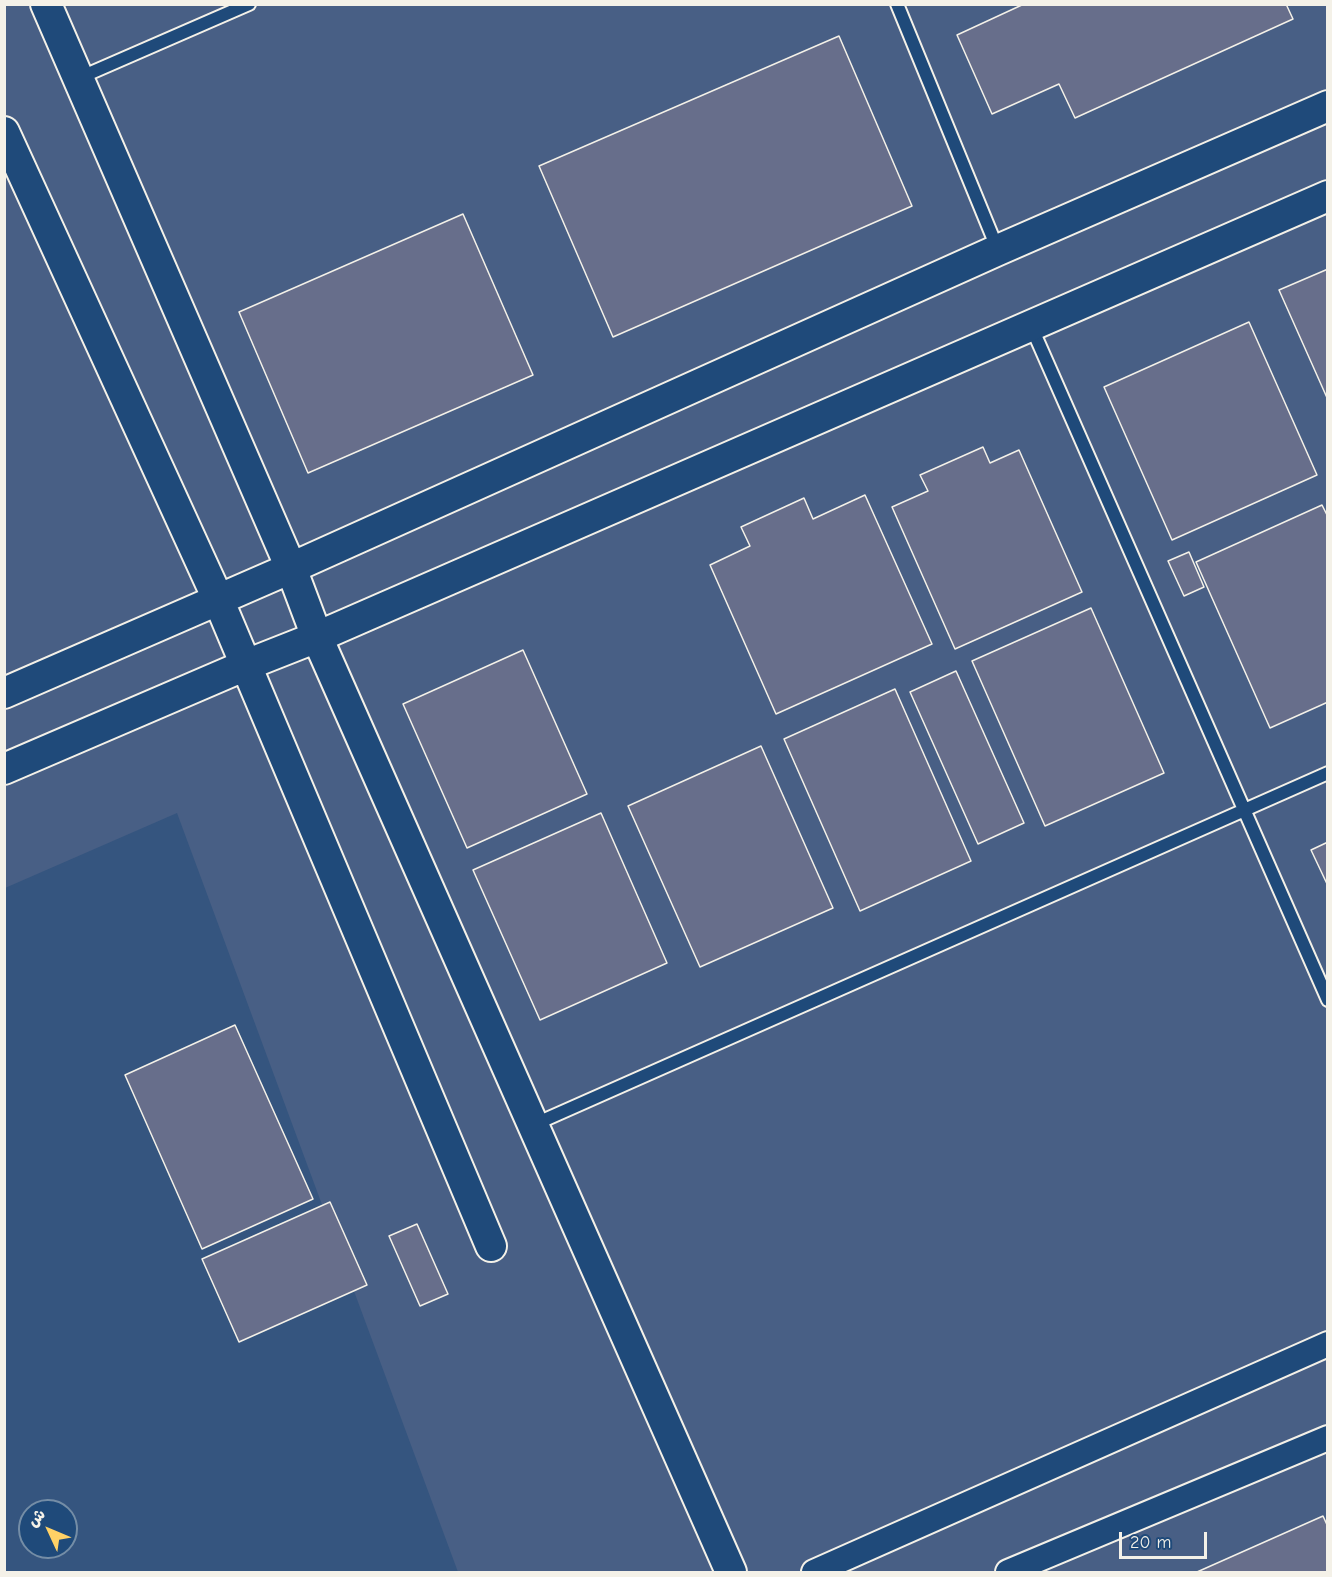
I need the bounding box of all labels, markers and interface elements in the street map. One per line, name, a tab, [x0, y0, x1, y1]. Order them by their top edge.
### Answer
north arrow	[18, 1499, 78, 1559]
text: ش	[24, 1505, 49, 1530]
scale bar	[1122, 1520, 1210, 1558]
text: 20 m	[1130, 1532, 1171, 1553]

